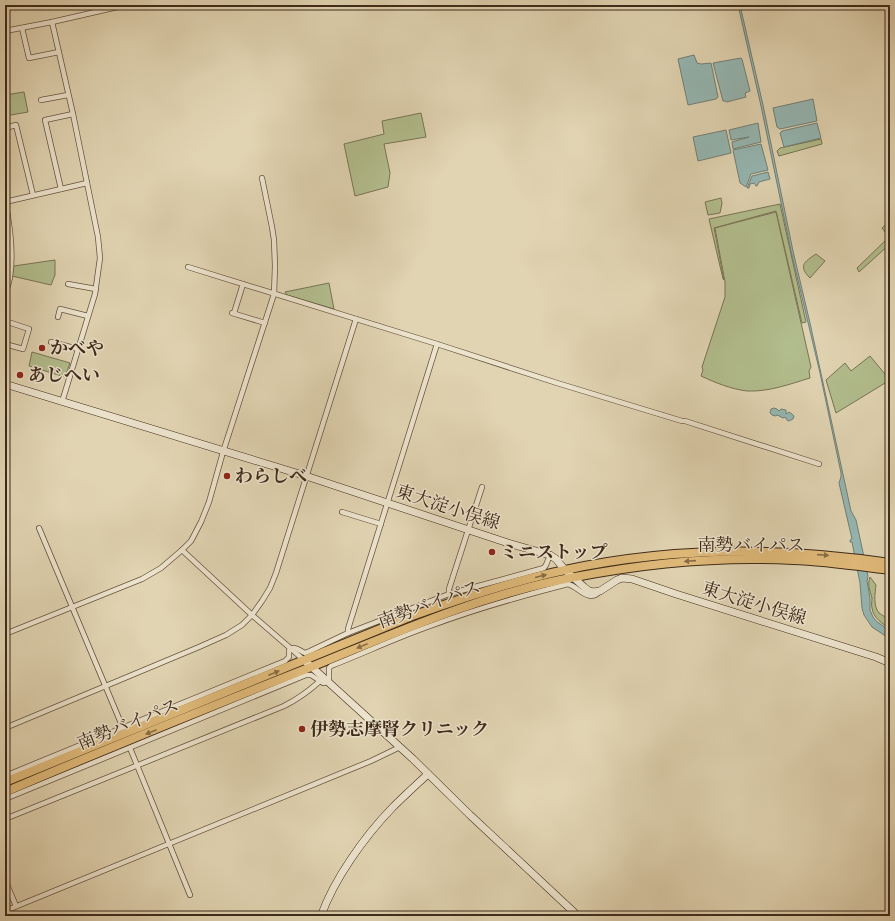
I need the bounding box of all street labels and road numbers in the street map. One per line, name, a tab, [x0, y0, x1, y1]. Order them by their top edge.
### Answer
street label: 東大淀小俣線	[393, 479, 503, 534]
street label: 南勢バイパス	[697, 533, 805, 556]
street label: 南勢バイパス	[374, 574, 483, 633]
street label: 東大淀小俣線	[699, 576, 809, 629]
street label: 南勢バイパス	[74, 693, 182, 754]

